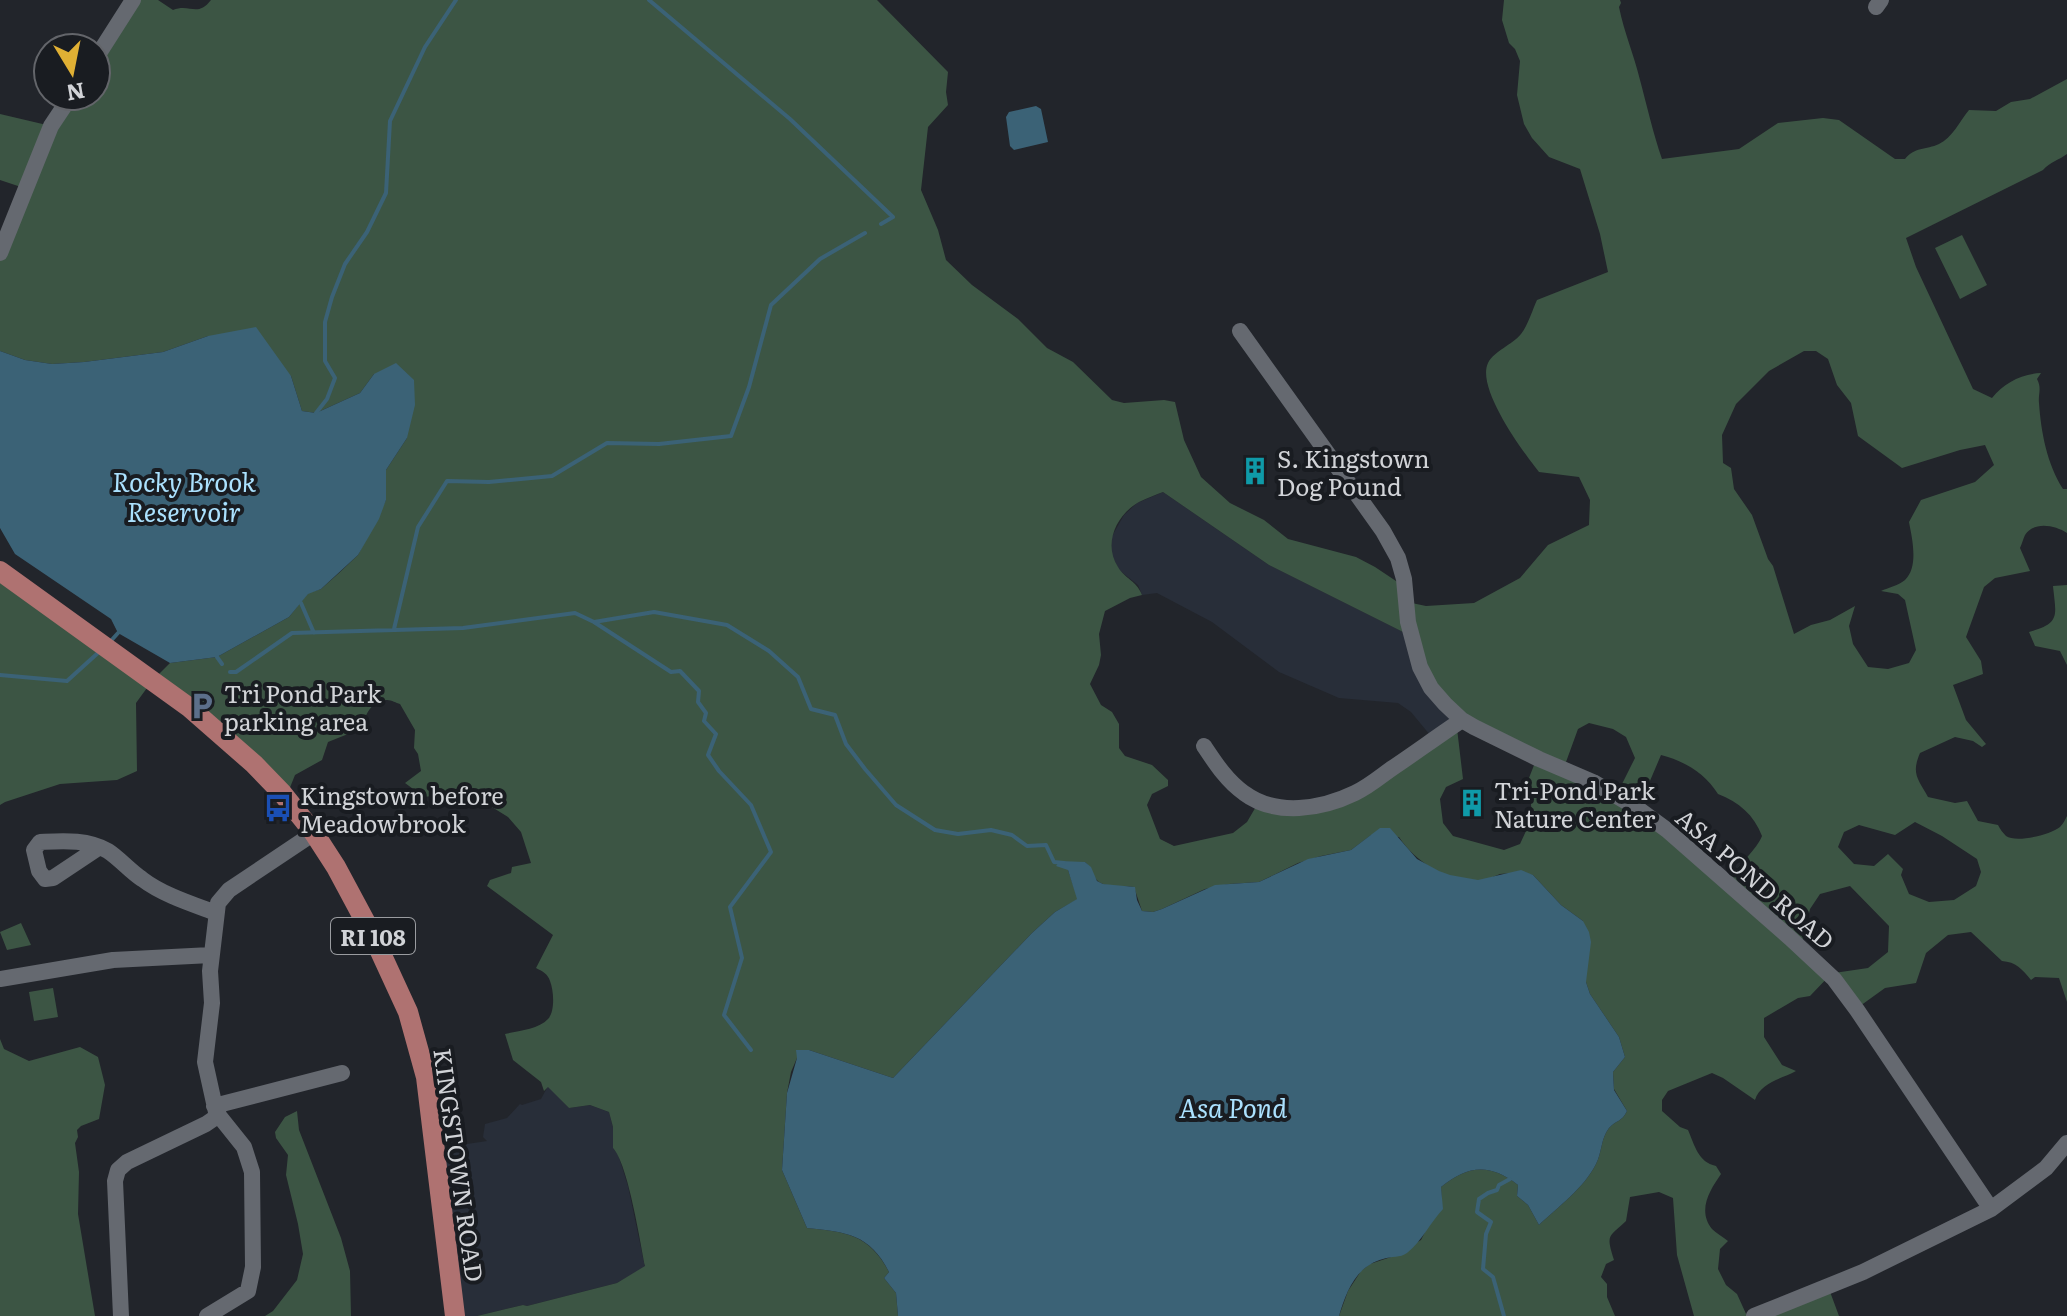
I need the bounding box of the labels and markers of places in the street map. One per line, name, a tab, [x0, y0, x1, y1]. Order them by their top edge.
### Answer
place label: S. Kingstown Dog Pound	[1277, 440, 1430, 503]
building icon: S. Kingstown Dog Pound	[1240, 456, 1270, 486]
place label: Tri Pond Park parking area	[224, 675, 382, 738]
parking icon: Tri Pond Park parking area	[187, 691, 217, 721]
place label: Tri-Pond Park Nature Center	[1494, 772, 1656, 835]
place label: Kingstown before Meadowbrook	[300, 777, 504, 840]
building icon: Tri-Pond Park Nature Center	[1457, 788, 1487, 818]
bus stop icon: Kingstown before Meadowbrook	[263, 793, 293, 823]

